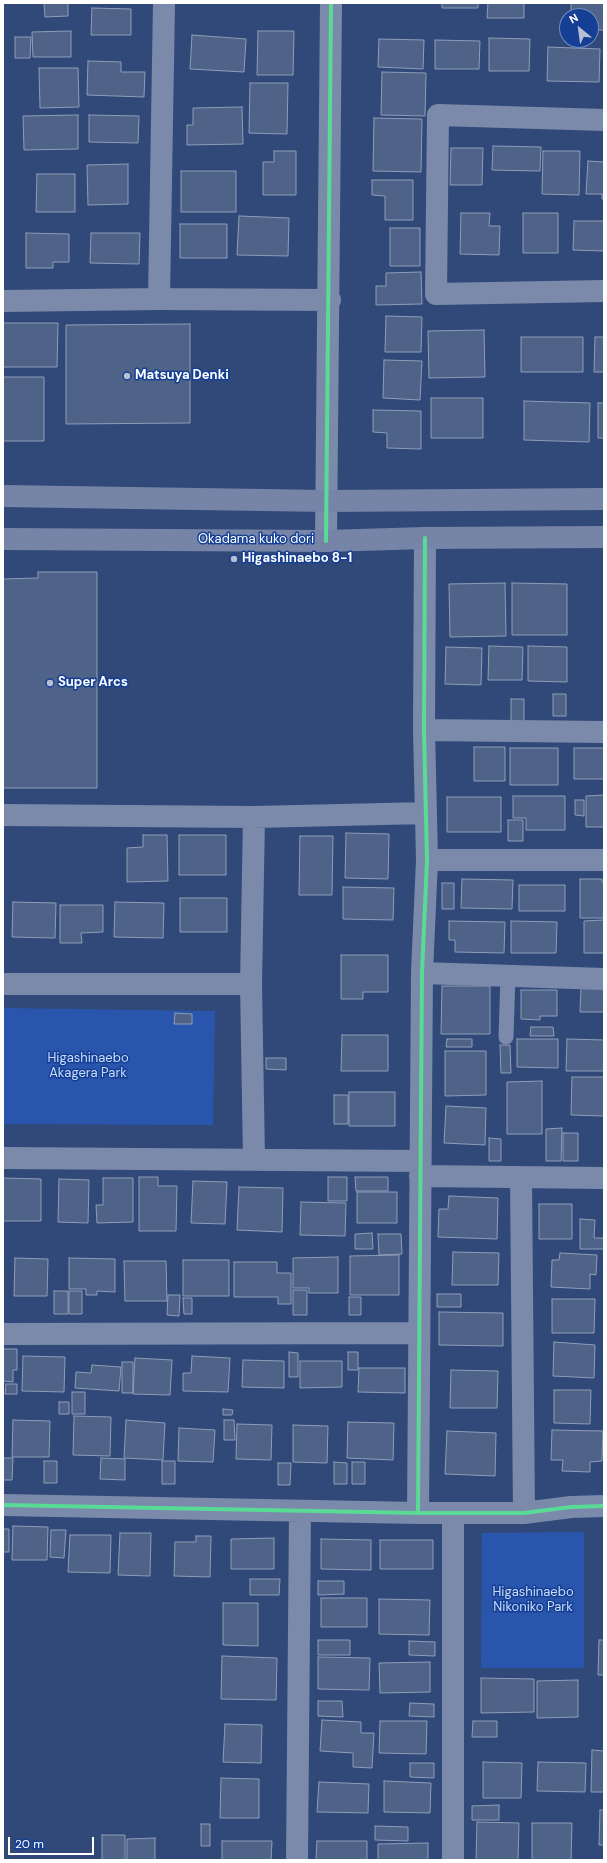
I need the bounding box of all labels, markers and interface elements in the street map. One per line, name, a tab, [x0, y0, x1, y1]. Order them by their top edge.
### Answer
north arrow	[559, 8, 599, 48]
text: N	[567, 10, 581, 26]
place label: Matsuya Denki	[135, 368, 229, 384]
marker: Matsuya Denki	[122, 371, 132, 381]
street label: Okadama kuko dori	[198, 532, 314, 548]
place label: Higashinaebo 8-1	[242, 551, 352, 567]
marker: Higashinaebo 8-1	[229, 554, 239, 564]
place label: Super Arcs	[58, 675, 128, 691]
marker: Super Arcs	[45, 678, 55, 688]
park label: Higashinaebo Akagera Park	[47, 1051, 129, 1082]
park label: Higashinaebo Nikoniko Park	[492, 1585, 574, 1616]
scale bar	[10, 1829, 96, 1855]
text: 20 m	[15, 1836, 44, 1852]

